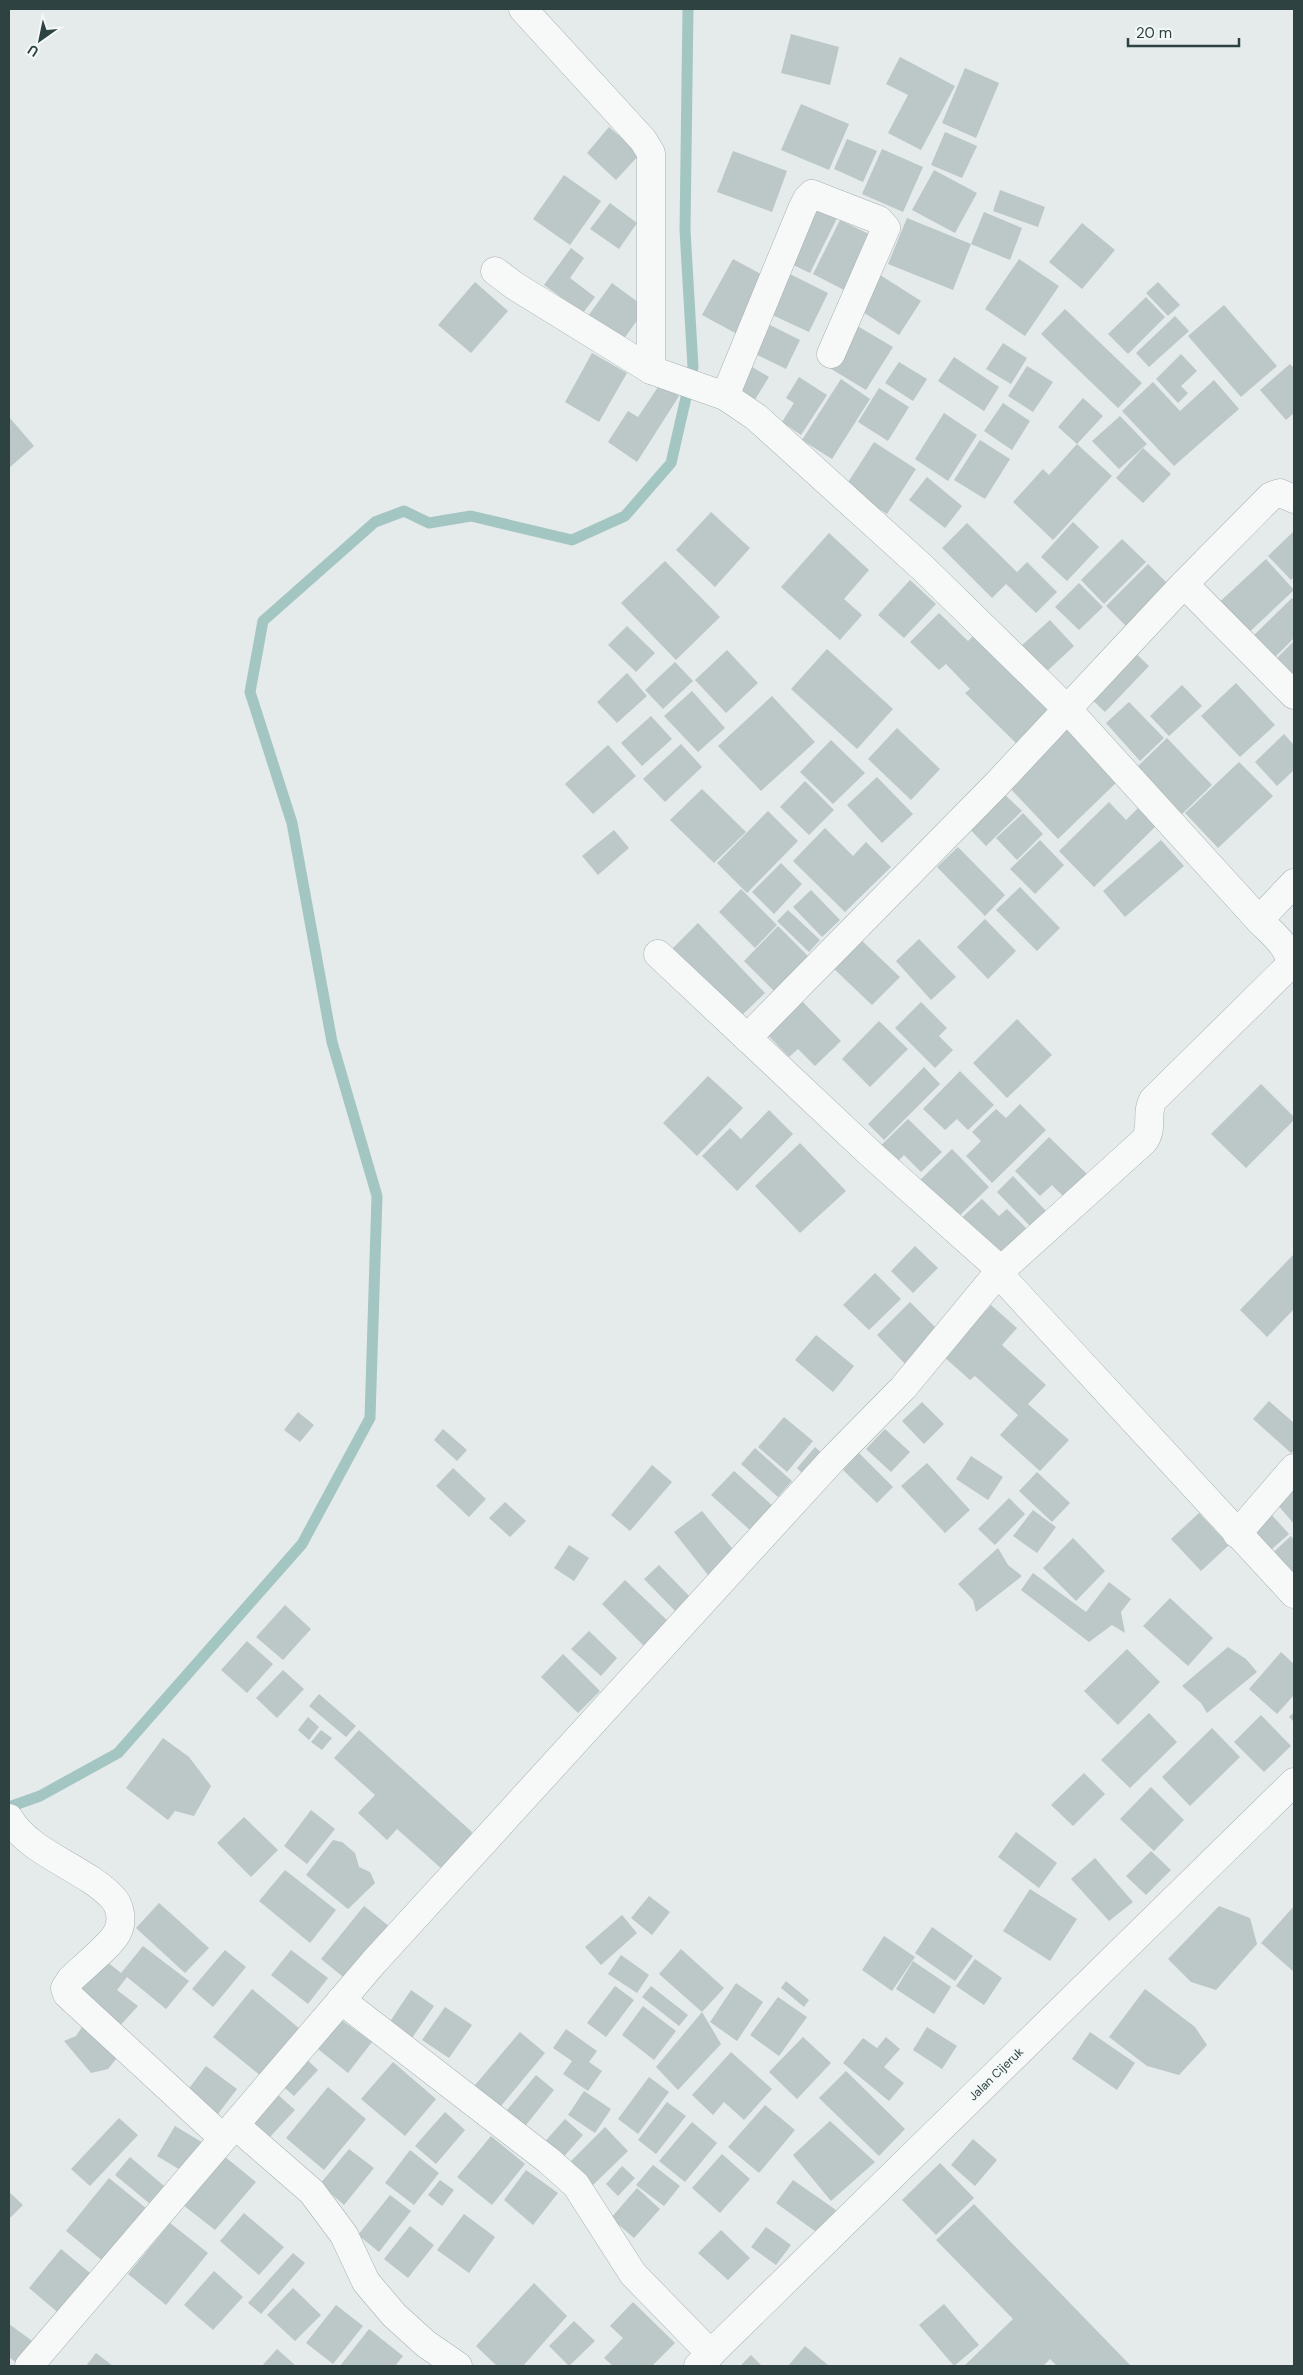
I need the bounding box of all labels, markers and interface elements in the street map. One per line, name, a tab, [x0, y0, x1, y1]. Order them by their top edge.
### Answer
north arrow	[15, 15, 65, 65]
scale bar	[1128, 15, 1239, 47]
text: 20 m	[1136, 23, 1172, 43]
text: U	[24, 41, 42, 61]
street label: Jalan Cijeruk	[965, 2044, 1027, 2104]

